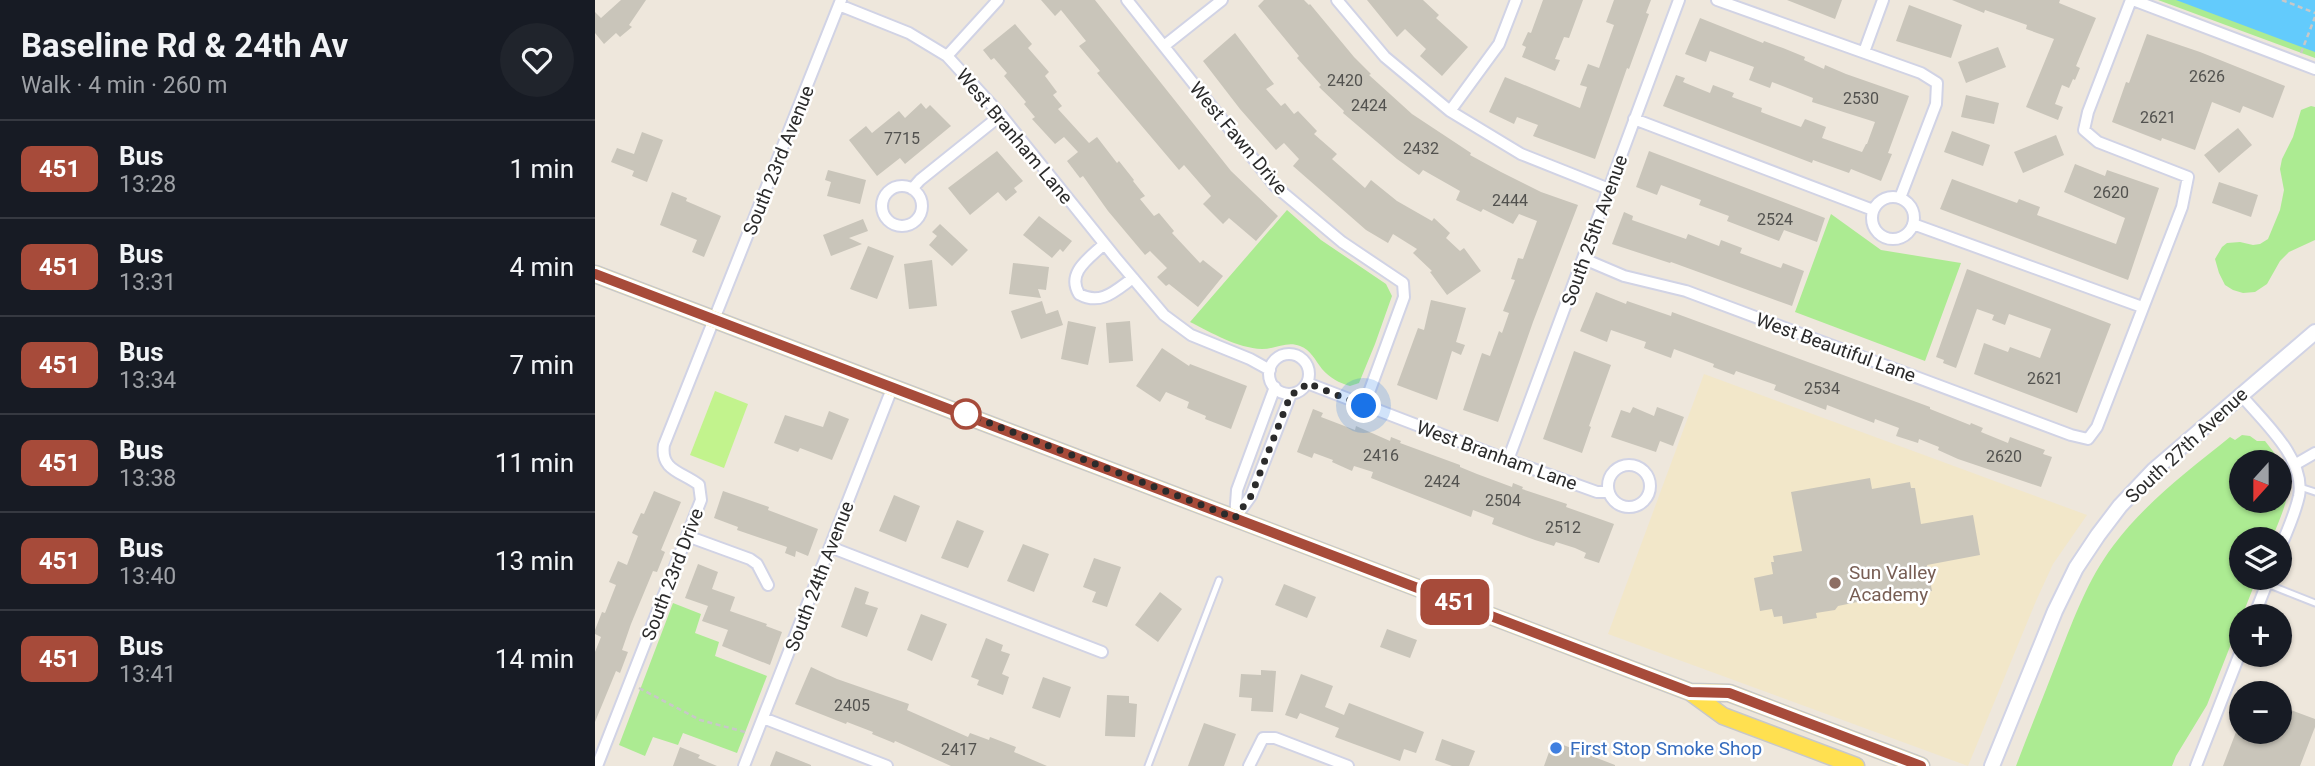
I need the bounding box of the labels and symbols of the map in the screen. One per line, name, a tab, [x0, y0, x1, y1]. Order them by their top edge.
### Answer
street label: West Branham Lane	[951, 64, 1078, 209]
house number: 2626	[2189, 67, 2225, 86]
house number: 2420	[1327, 71, 1363, 90]
street label: West Fawn Drive	[1185, 77, 1292, 199]
street label: South 23rd Avenue	[738, 82, 819, 238]
house number: 2530	[1843, 89, 1879, 108]
house number: 2424	[1351, 96, 1387, 115]
house number: 2621	[2140, 108, 2176, 127]
house number: 7715	[884, 129, 920, 148]
house number: 2432	[1403, 139, 1439, 158]
street label: South 25th Avenue	[1556, 152, 1632, 309]
house number: 2620	[2093, 183, 2129, 202]
house number: 2444	[1492, 191, 1528, 210]
house number: 2524	[1757, 210, 1793, 229]
street label: West Beautiful Lane	[1753, 308, 1919, 387]
house number: 2621	[2027, 369, 2063, 388]
house number: 2534	[1804, 379, 1840, 398]
street label: South 27th Avenue	[2120, 383, 2252, 508]
your location	[1346, 388, 1381, 423]
unlabelled marker	[951, 399, 981, 429]
street label: West Branham Lane	[1413, 416, 1580, 495]
house number: 2416	[1363, 446, 1399, 465]
house number: 2620	[1986, 447, 2022, 466]
north arrow	[2229, 450, 2293, 513]
house number: 2424	[1424, 472, 1460, 491]
house number: 2504	[1485, 491, 1521, 510]
street label: South 24th Avenue	[780, 498, 859, 654]
street label: South 23rd Drive	[637, 505, 708, 644]
house number: 2512	[1545, 518, 1581, 537]
place label: Sun Valley Academy	[1849, 561, 1936, 606]
marker: Sun Valley Academy	[1827, 575, 1843, 591]
line badge: 451	[1415, 579, 1495, 625]
house number: 2405	[834, 696, 870, 715]
place label: First Stop Smoke Shop	[1570, 737, 1762, 760]
house number: 2417	[941, 740, 977, 759]
marker: First Stop Smoke Shop	[1548, 740, 1564, 756]

